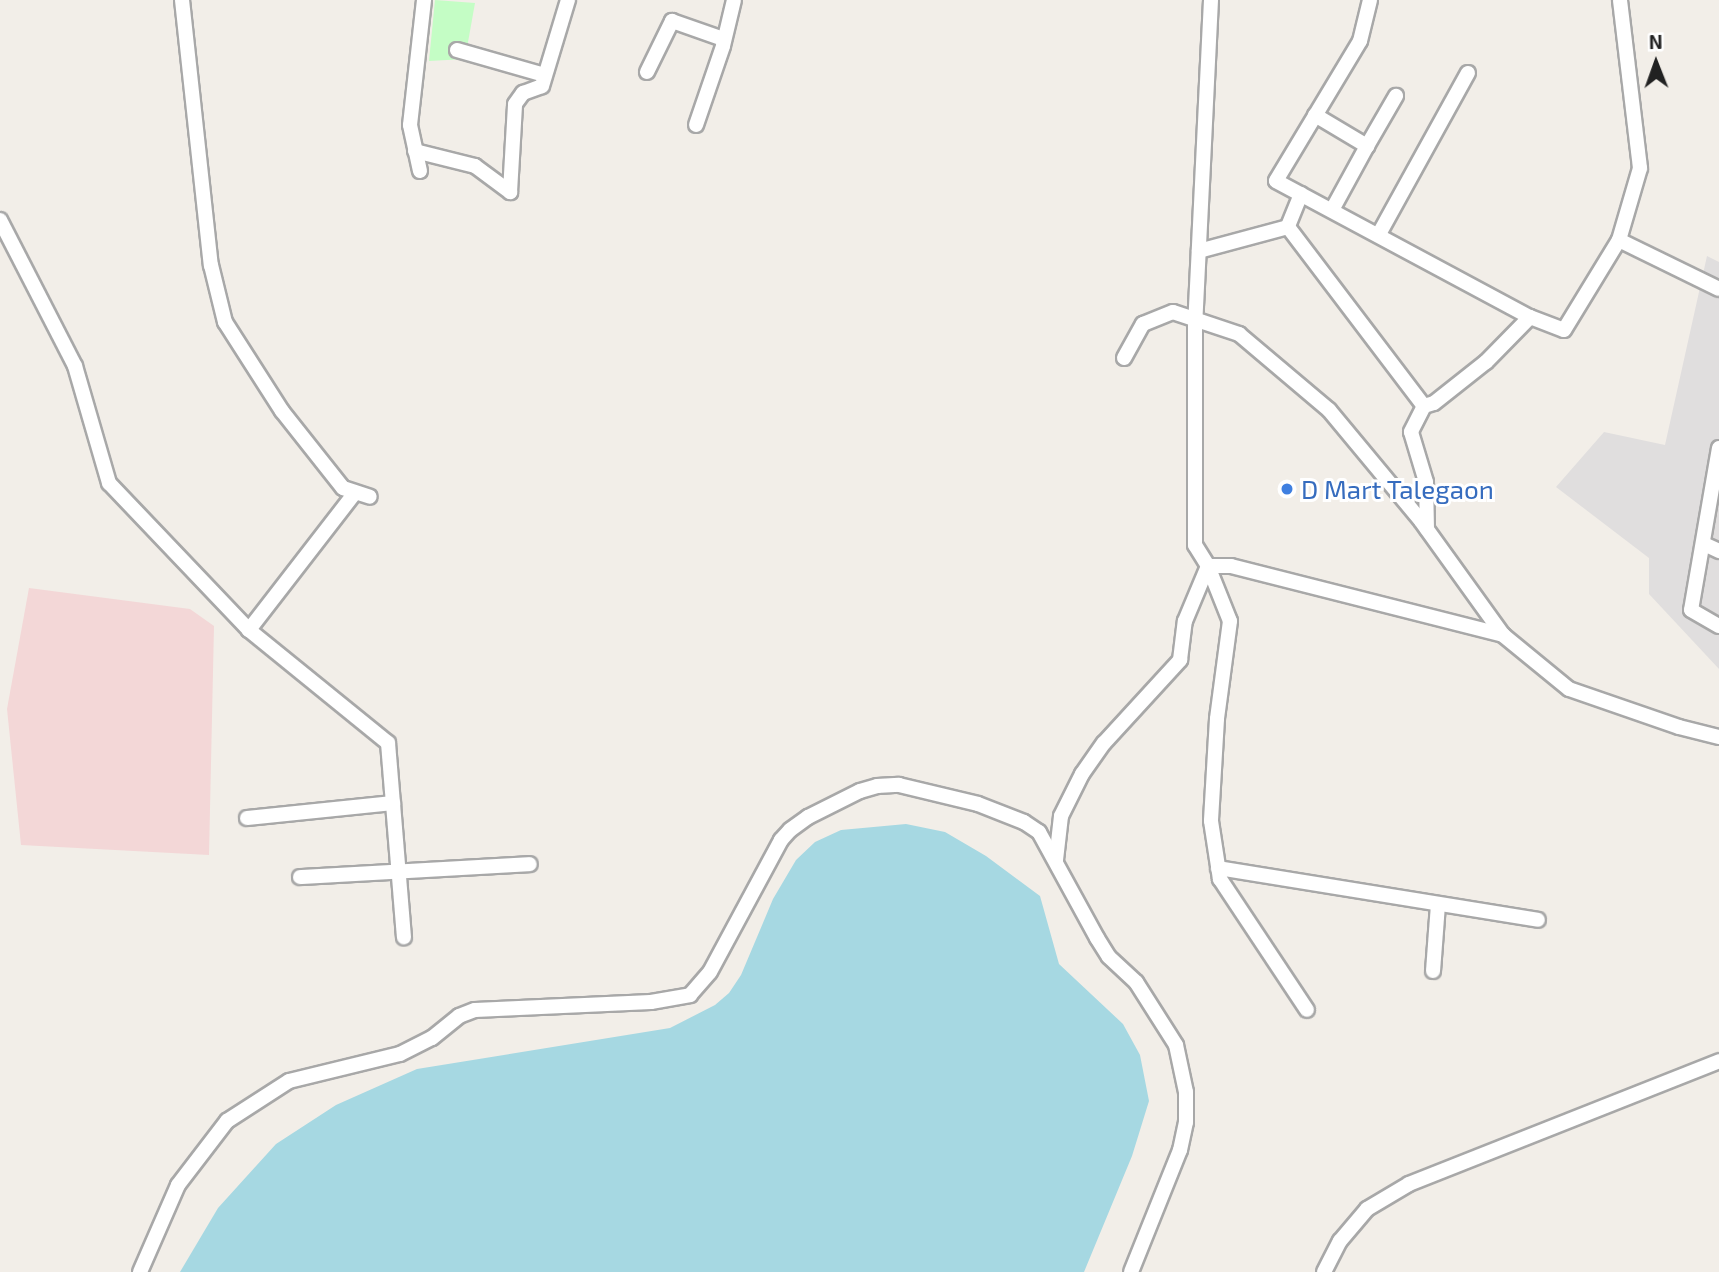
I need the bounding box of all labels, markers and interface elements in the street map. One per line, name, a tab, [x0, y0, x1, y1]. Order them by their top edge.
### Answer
north arrow	[1621, 28, 1691, 98]
text: N	[1649, 30, 1663, 53]
place label: D Mart Talegaon	[1301, 473, 1494, 505]
marker: D Mart Talegaon	[1279, 481, 1295, 497]

